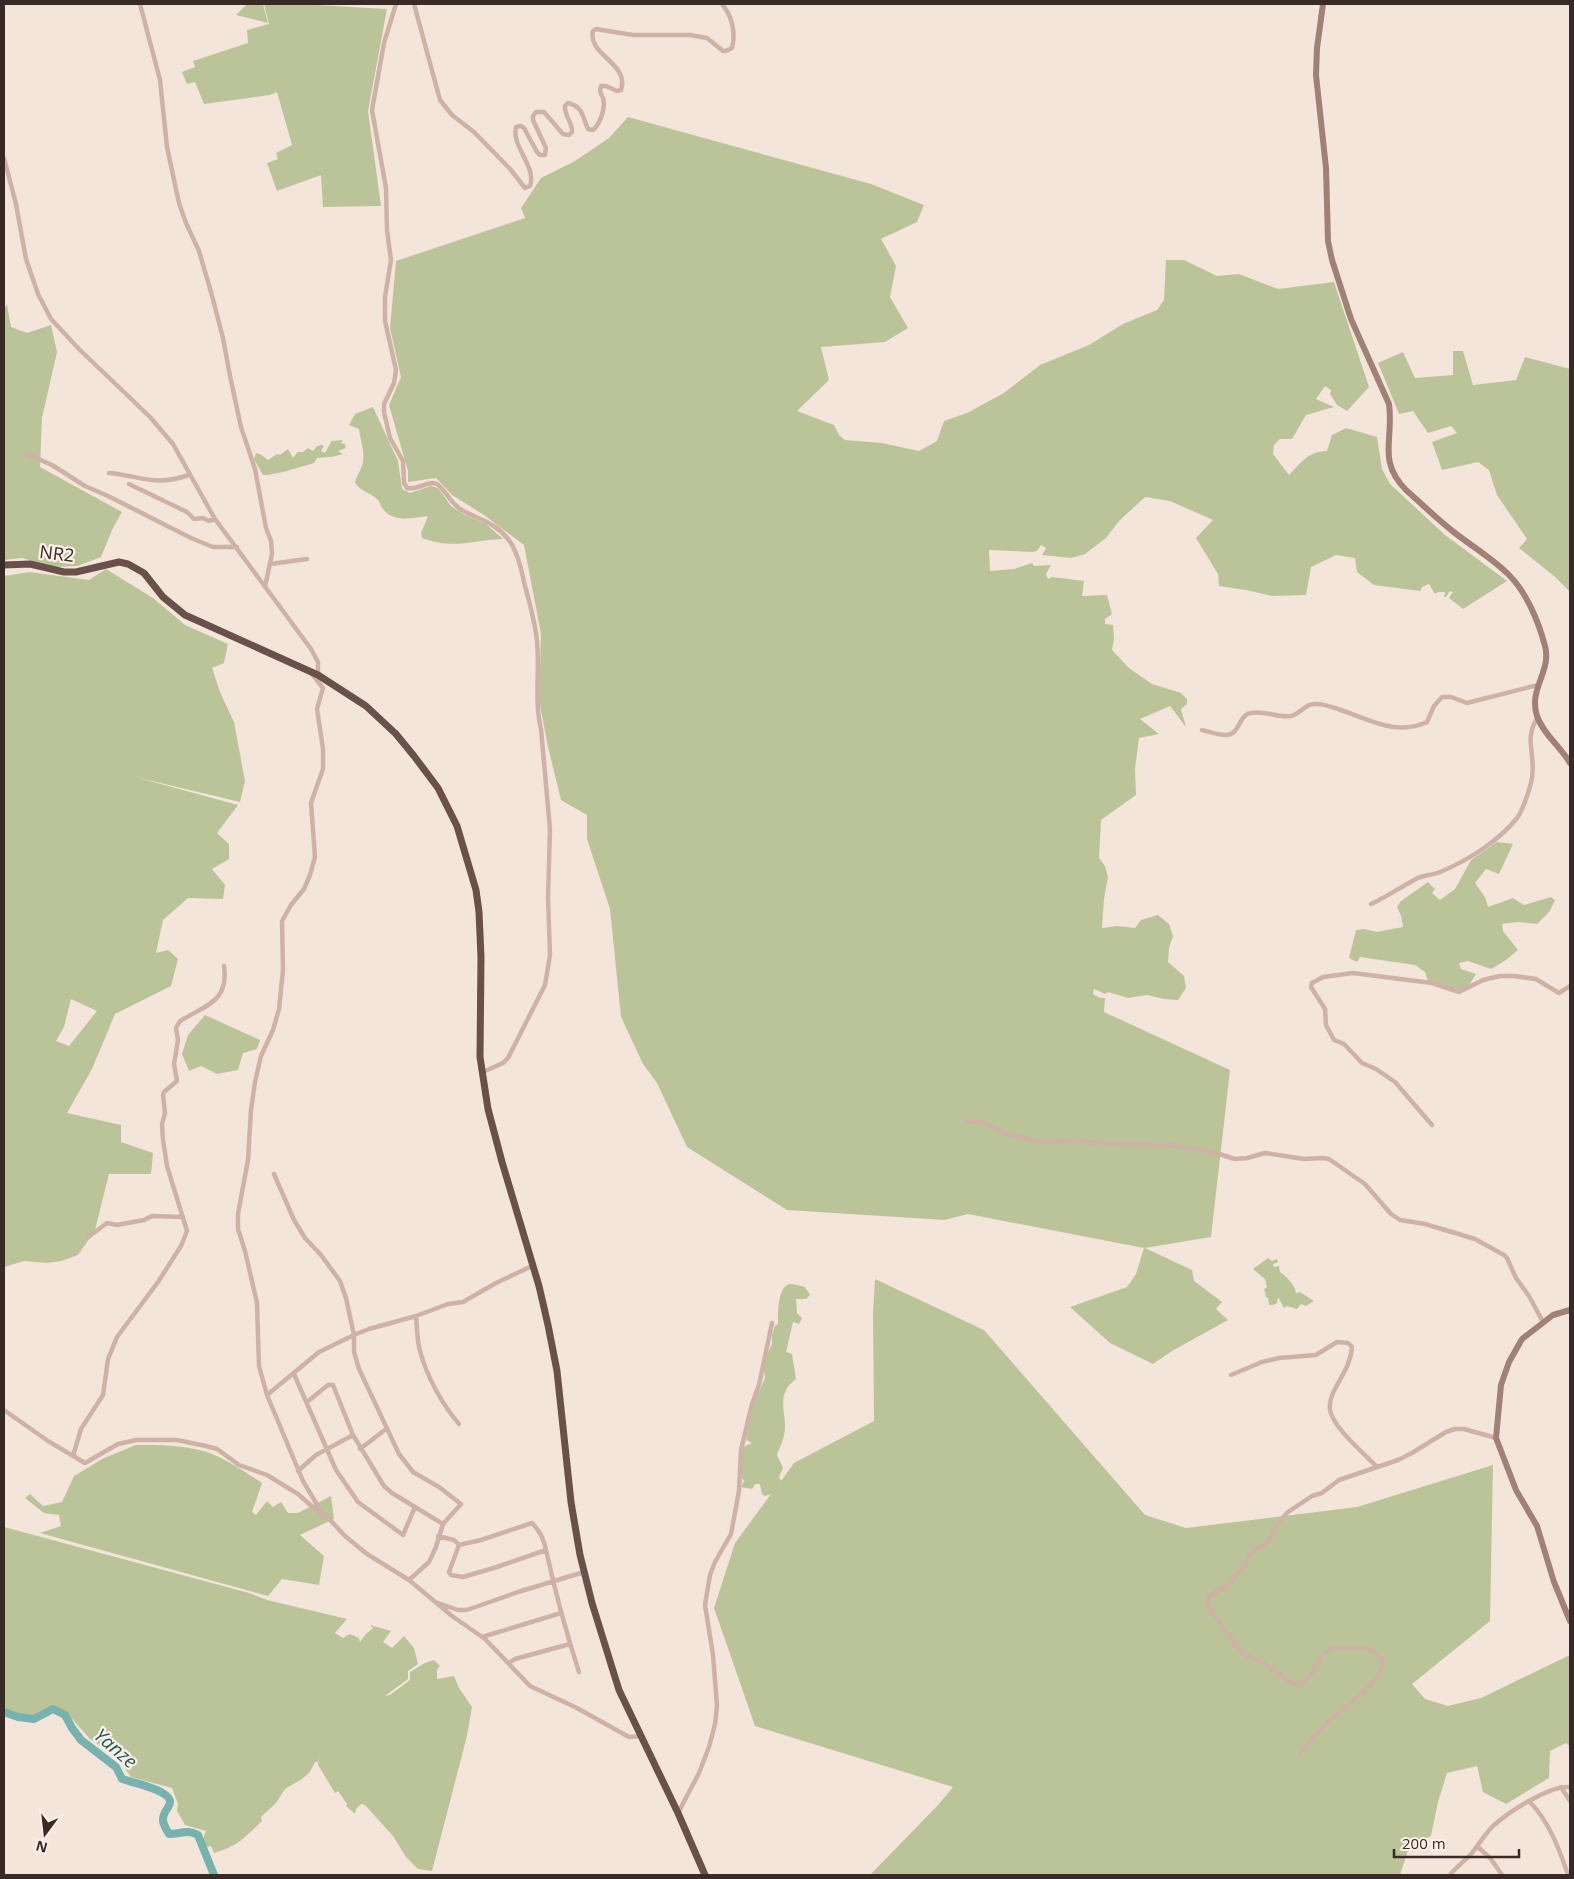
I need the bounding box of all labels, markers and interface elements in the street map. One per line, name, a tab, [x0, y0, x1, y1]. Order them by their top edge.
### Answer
street label: NR2	[38, 539, 76, 567]
water label: Yanze	[89, 1722, 143, 1774]
north arrow	[20, 1809, 70, 1859]
scale bar	[1394, 1826, 1519, 1858]
text: 200 m	[1402, 1833, 1446, 1853]
text: N	[34, 1836, 49, 1858]

